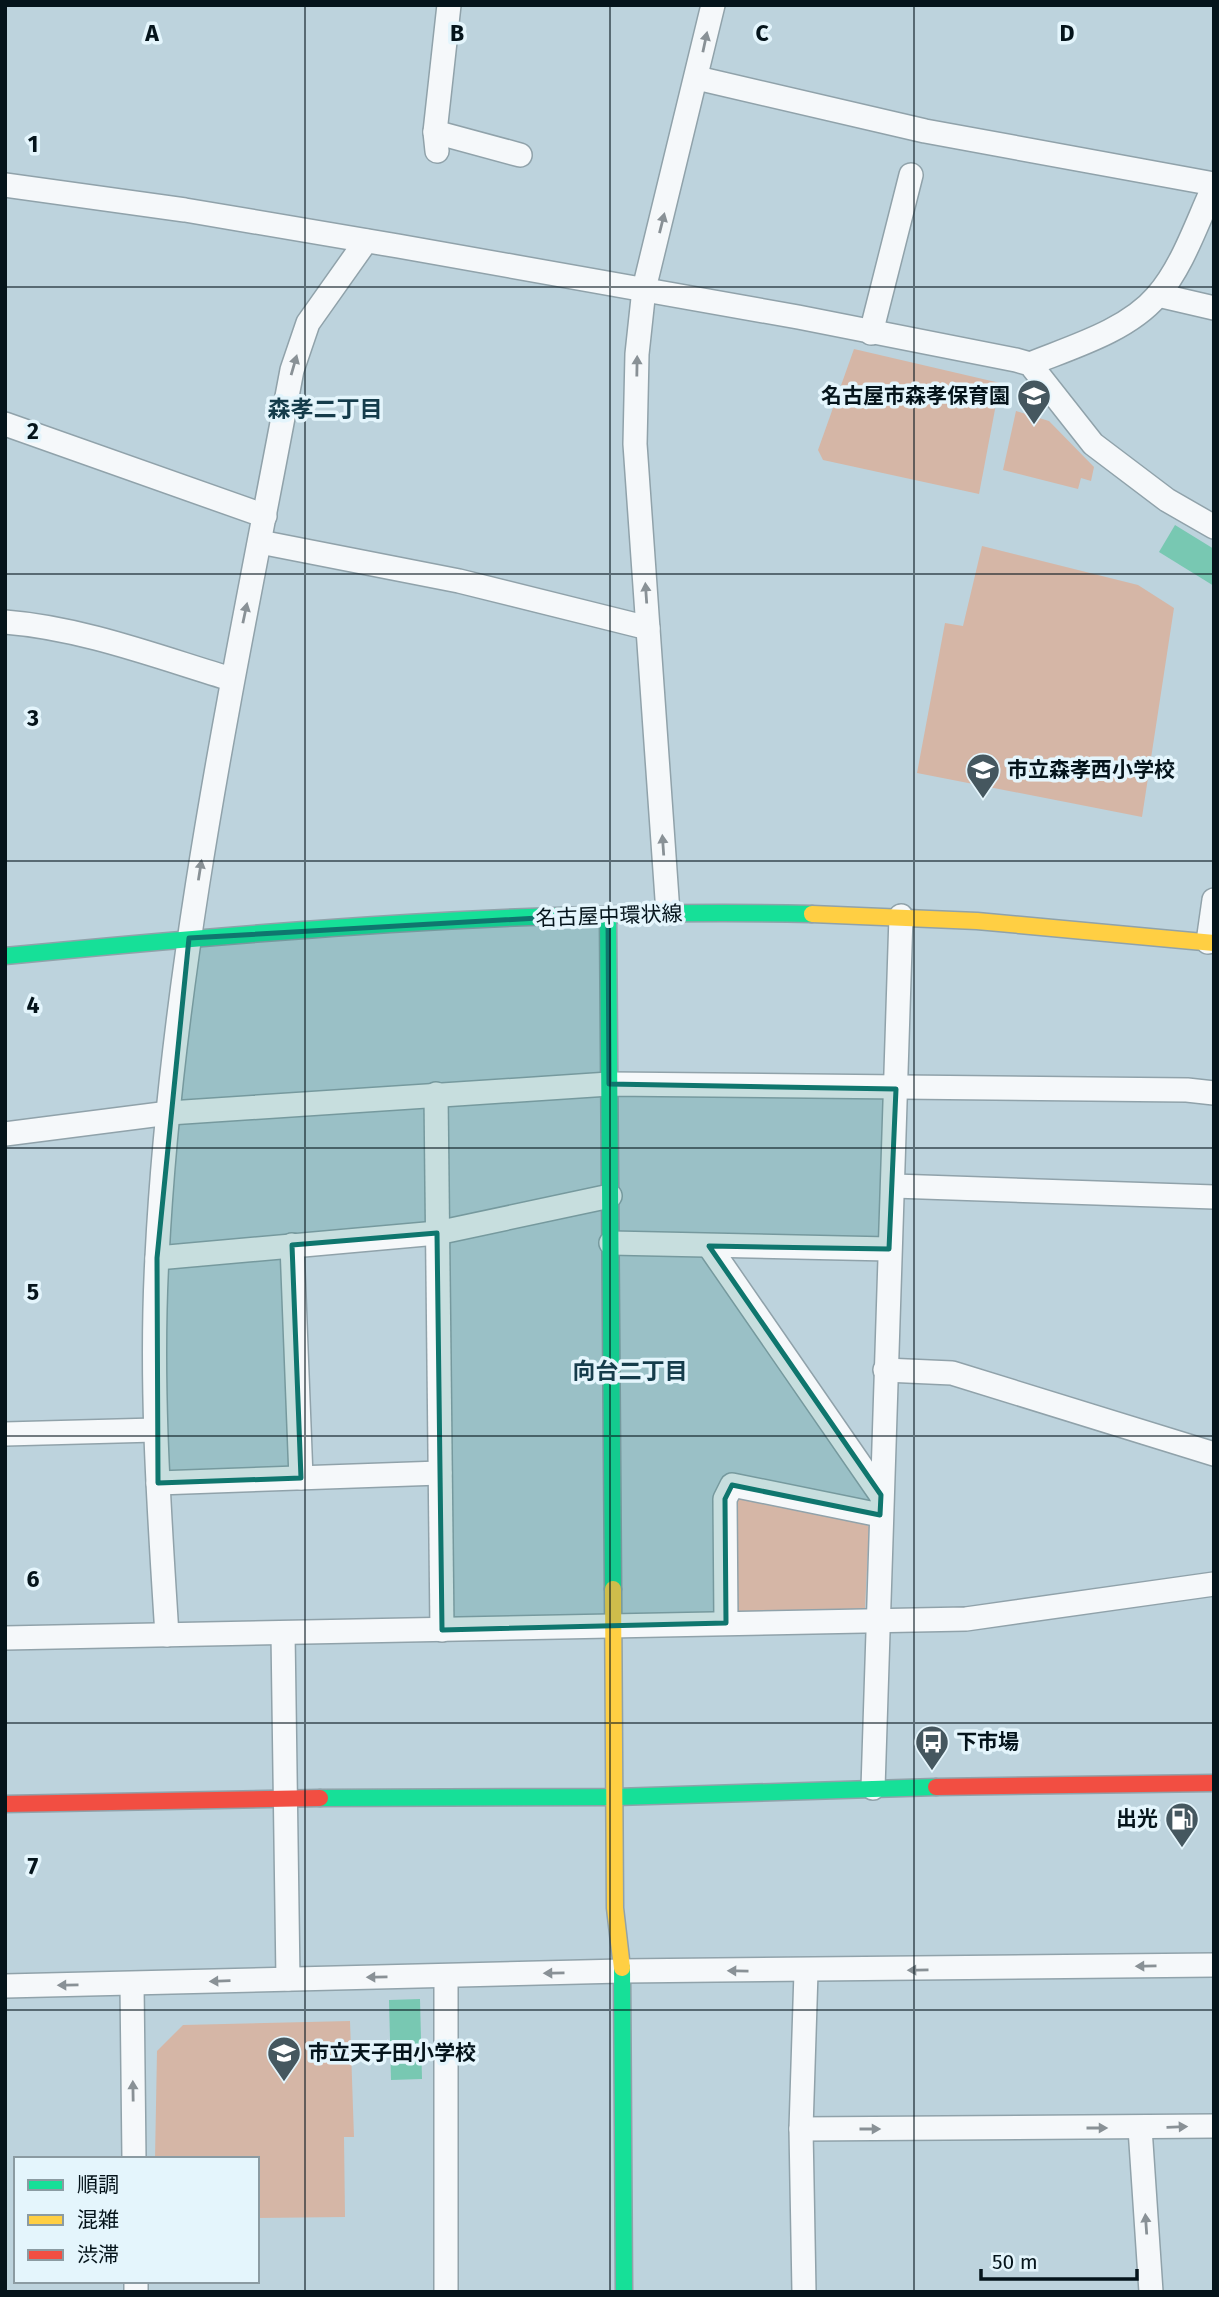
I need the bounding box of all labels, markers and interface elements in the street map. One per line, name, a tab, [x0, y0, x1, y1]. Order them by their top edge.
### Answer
text: A	[144, 19, 159, 47]
text: B	[450, 19, 464, 47]
text: C	[755, 19, 769, 47]
text: D	[1060, 19, 1075, 47]
one-way arrow	[700, 31, 711, 53]
text: 1	[28, 130, 38, 158]
one-way arrow	[657, 212, 668, 234]
one-way arrow	[289, 355, 299, 376]
one-way arrow	[631, 355, 643, 377]
school or university icon: 名古屋市森孝保育園	[1015, 377, 1053, 426]
place label: 名古屋市森孝保育園	[821, 383, 1010, 409]
district label: 森孝二丁目	[268, 395, 383, 423]
text: 2	[27, 417, 39, 445]
one-way arrow	[640, 582, 651, 604]
one-way arrow	[240, 602, 251, 624]
text: 3	[26, 704, 39, 732]
school or university icon: 市立森孝西小学校	[964, 751, 1002, 800]
place label: 市立森孝西小学校	[1007, 757, 1175, 783]
one-way arrow	[657, 834, 668, 856]
one-way arrow	[195, 859, 206, 881]
street label: 名古屋中環状線	[535, 900, 683, 932]
text: 4	[27, 991, 40, 1019]
text: 5	[27, 1278, 39, 1306]
district label: 向台二丁目	[573, 1357, 688, 1385]
text: 6	[27, 1565, 40, 1593]
bus stop icon: 下市場	[913, 1723, 951, 1772]
place label: 下市場	[956, 1729, 1019, 1755]
fuel station icon: 出光	[1163, 1800, 1201, 1849]
place label: 出光	[1116, 1806, 1158, 1832]
text: 7	[28, 1852, 39, 1880]
one-way arrow	[1134, 1961, 1156, 1972]
one-way arrow	[907, 1964, 929, 1976]
one-way arrow	[727, 1965, 749, 1976]
one-way arrow	[543, 1967, 565, 1979]
one-way arrow	[366, 1972, 388, 1983]
one-way arrow	[208, 1976, 230, 1987]
one-way arrow	[57, 1979, 79, 1991]
school or university icon: 市立天子田小学校	[265, 2034, 303, 2083]
place label: 市立天子田小学校	[308, 2040, 476, 2066]
one-way arrow	[128, 2079, 139, 2101]
one-way arrow	[1166, 2121, 1188, 2132]
one-way arrow	[1086, 2122, 1108, 2134]
one-way arrow	[859, 2123, 881, 2135]
legend	[14, 2157, 259, 2283]
text: 順調	[77, 2172, 119, 2198]
text: 混雑	[77, 2207, 119, 2233]
one-way arrow	[1140, 2212, 1151, 2234]
scale bar	[981, 2238, 1137, 2282]
text: 渋滞	[77, 2242, 119, 2268]
text: 50 m	[992, 2249, 1038, 2275]

